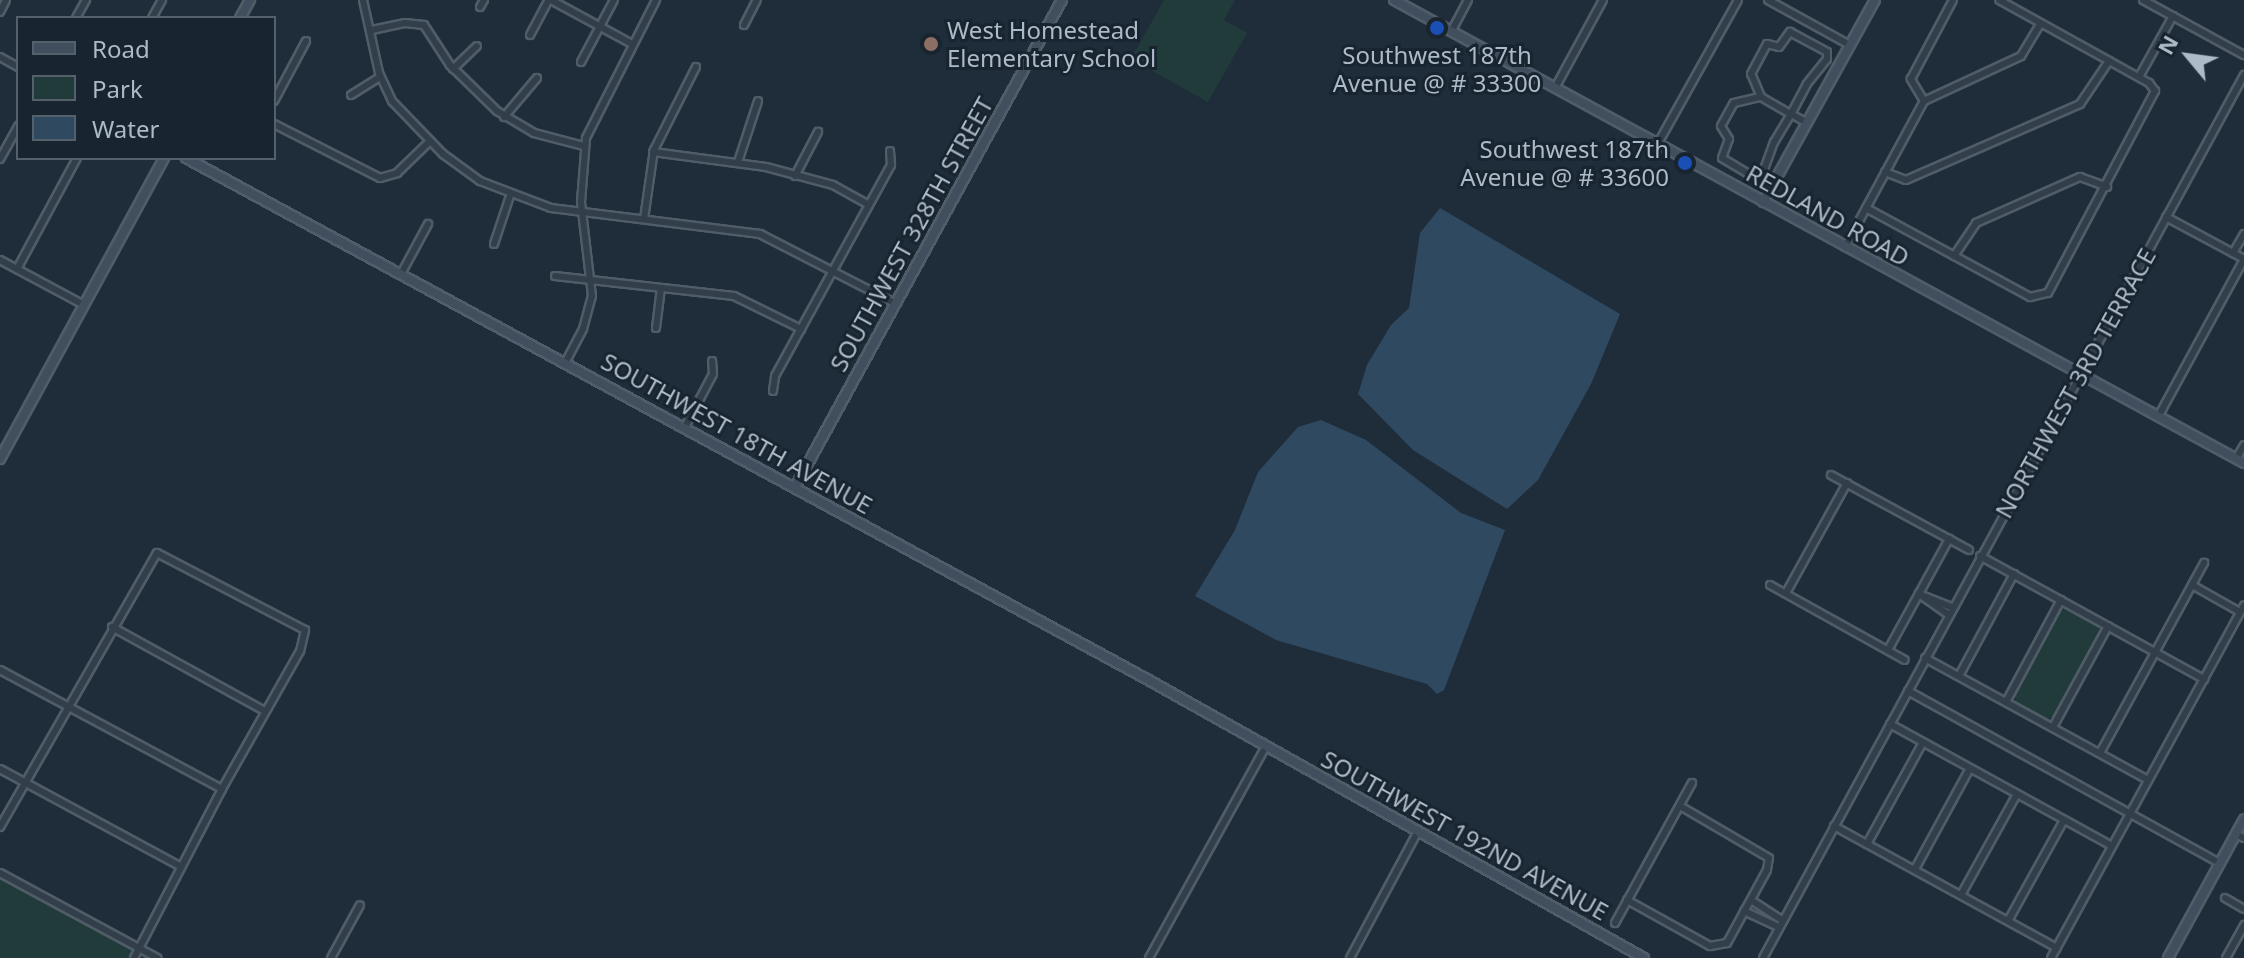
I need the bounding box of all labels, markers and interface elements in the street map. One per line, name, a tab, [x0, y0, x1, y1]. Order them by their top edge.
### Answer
legend	[16, 16, 276, 160]
place label: West Homestead Elementary School	[947, 16, 1156, 72]
north arrow	[2148, 16, 2228, 96]
marker: Southwest 187th Avenue @ # 33300	[1428, 19, 1446, 37]
text: N	[2150, 29, 2184, 59]
text: Road	[92, 32, 150, 65]
marker: West Homestead Elementary School	[922, 35, 940, 53]
place label: Southwest 187th Avenue @ # 33300	[1333, 41, 1541, 97]
text: Park	[92, 72, 143, 105]
street label: SOUTHWEST 328TH STREET	[823, 92, 999, 376]
text: Water	[92, 112, 159, 145]
place label: Southwest 187th Avenue @ # 33600	[1460, 135, 1669, 191]
marker: Southwest 187th Avenue @ # 33600	[1676, 154, 1694, 172]
street label: REDLAND ROAD	[1742, 158, 1914, 272]
street label: NORTHWEST 3RD TERRACE	[1989, 243, 2161, 523]
street label: SOUTHWEST 18TH AVENUE	[597, 346, 877, 520]
street label: SOUTHWEST 192ND AVENUE	[1317, 744, 1613, 926]

